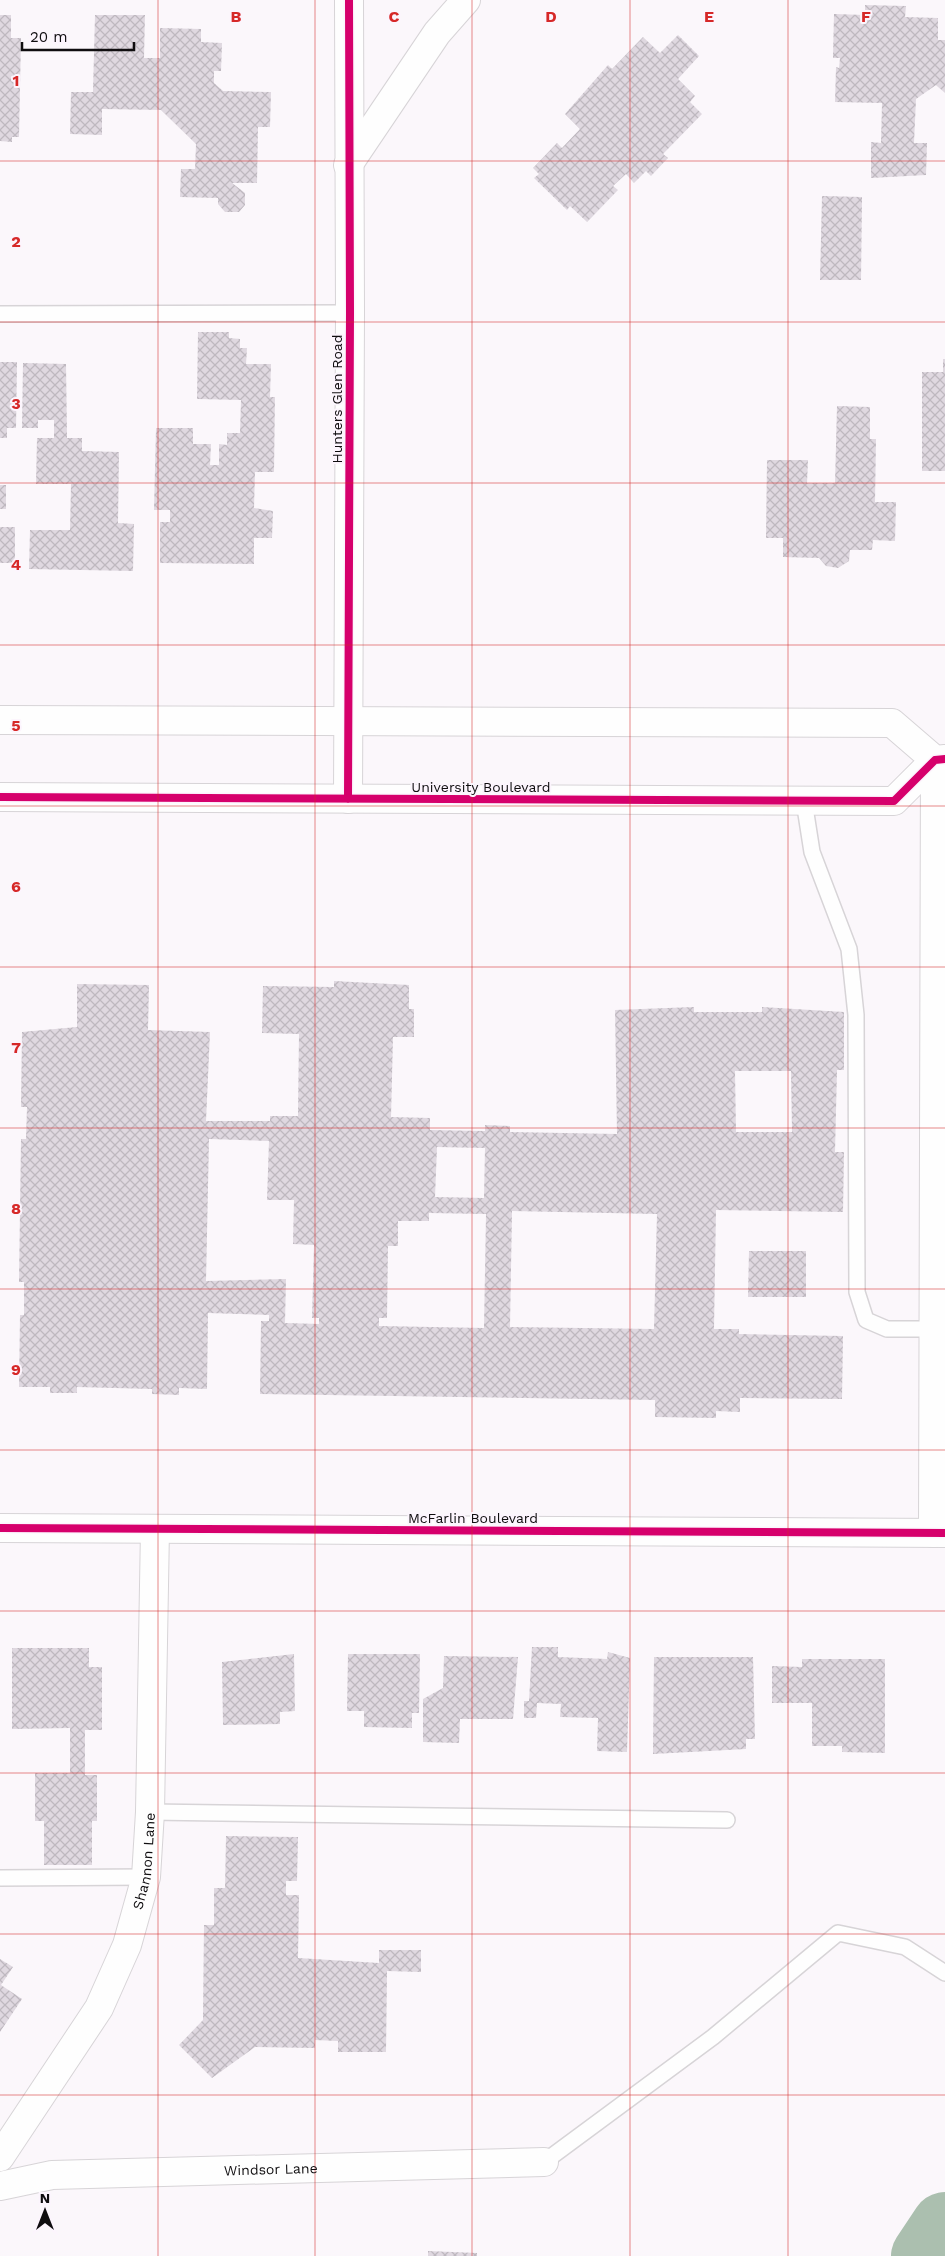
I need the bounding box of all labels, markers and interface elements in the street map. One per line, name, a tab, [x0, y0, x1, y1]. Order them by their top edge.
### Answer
text: B	[231, 7, 242, 26]
text: C	[389, 7, 400, 26]
text: D	[545, 7, 557, 26]
text: E	[704, 7, 714, 26]
text: F	[861, 7, 871, 26]
scale bar	[22, 20, 135, 52]
text: 20 m	[30, 28, 68, 46]
text: 1	[13, 71, 19, 90]
text: 2	[11, 232, 21, 251]
street label: Hunters Glen Road	[329, 335, 345, 464]
text: 3	[11, 394, 21, 413]
text: 4	[11, 555, 21, 574]
text: 5	[11, 716, 21, 735]
street label: University Boulevard	[411, 779, 551, 795]
text: 6	[11, 877, 21, 896]
text: 7	[11, 1038, 21, 1057]
text: 8	[11, 1199, 21, 1218]
text: 9	[11, 1360, 21, 1379]
street label: McFarlin Boulevard	[408, 1510, 538, 1526]
street label: Shannon Lane	[129, 1812, 158, 1911]
street label: Windsor Lane	[224, 2160, 318, 2178]
north arrow	[20, 2186, 70, 2236]
text: N	[40, 2190, 50, 2206]

